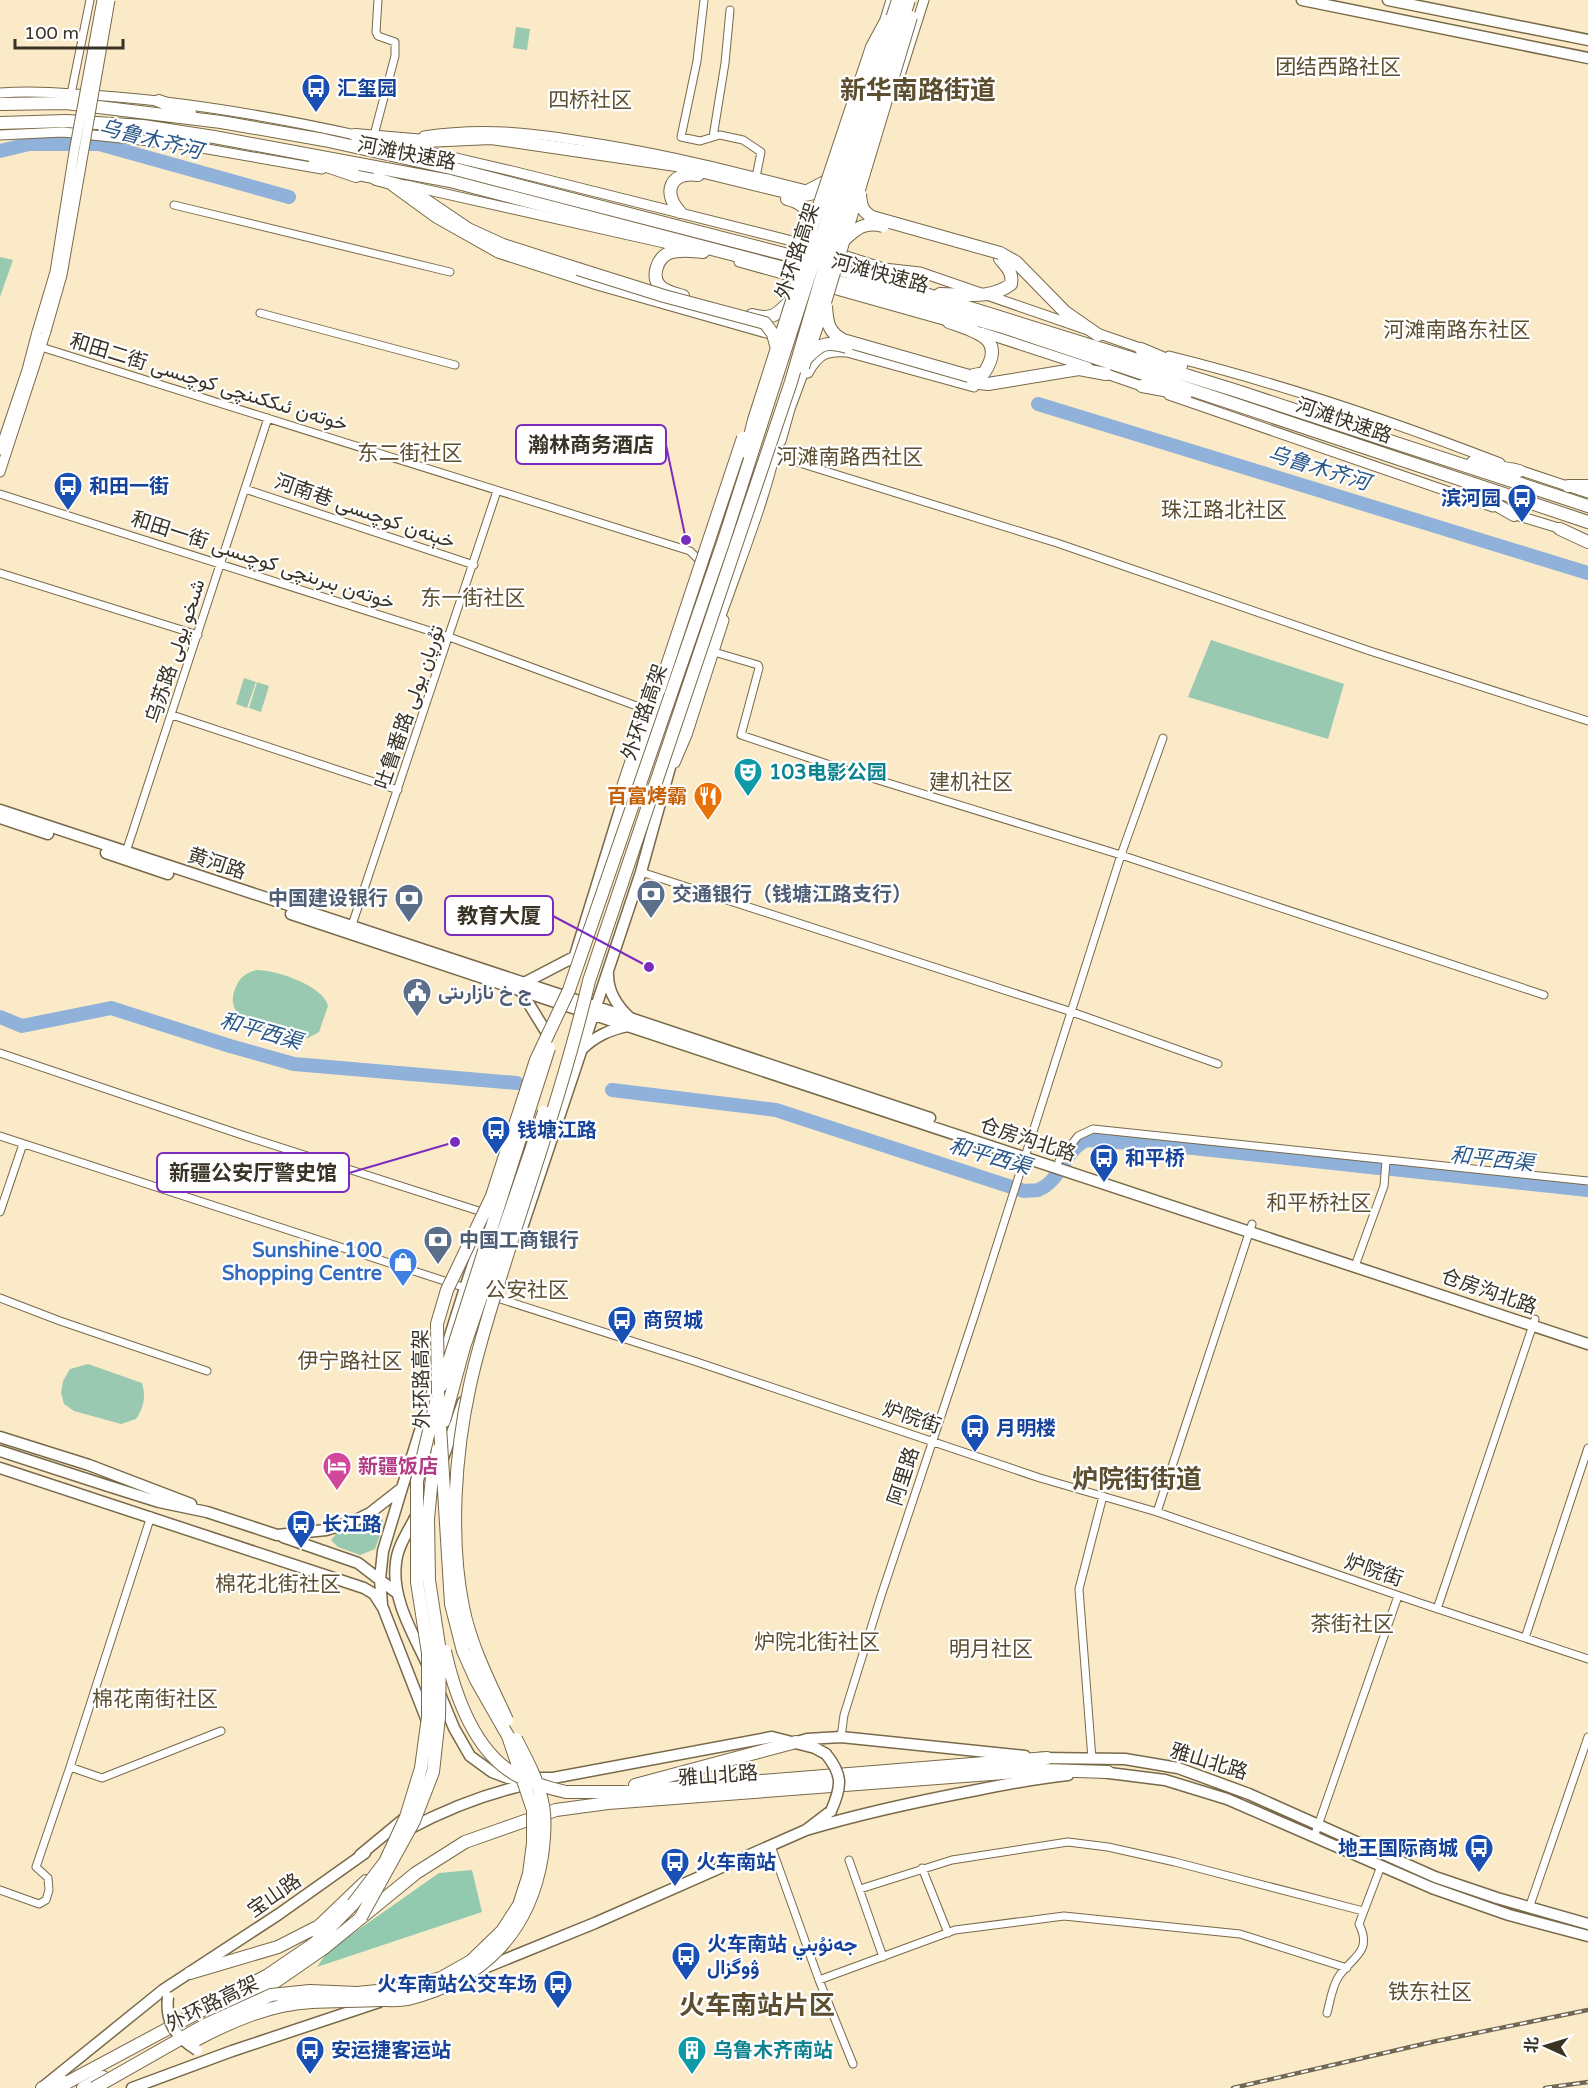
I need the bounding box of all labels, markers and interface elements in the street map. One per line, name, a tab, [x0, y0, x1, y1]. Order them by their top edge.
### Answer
scale bar	[15, 12, 123, 50]
text: 100 m	[24, 22, 79, 44]
district label: 团结西路社区	[1275, 55, 1401, 80]
bus stop icon: 汇玺园	[300, 72, 332, 114]
district label: 新华南路街道	[840, 75, 996, 106]
place label: 汇玺园	[337, 77, 397, 101]
district label: 四桥社区	[548, 88, 632, 113]
water label: 乌鲁木齐河	[97, 115, 209, 165]
street label: 河滩快速路	[355, 133, 458, 175]
street label: 外环路高架	[771, 200, 825, 303]
street label: 河滩快速路	[828, 249, 931, 298]
district label: 河滩南路东社区	[1384, 318, 1531, 343]
street label: 和田二街 خوتەن ئىككىنچى كوچىسى	[66, 329, 351, 438]
street label: 河滩快速路	[1292, 393, 1395, 449]
callout: 瀚林商务酒店	[516, 425, 666, 464]
text: 瀚林商务酒店	[528, 433, 654, 458]
district label: 东二街社区	[358, 441, 463, 466]
water label: 乌鲁木齐河	[1265, 441, 1377, 497]
district label: 河滩南路西社区	[777, 445, 924, 470]
bus stop icon: 和田一街	[52, 470, 84, 512]
street label: 河南巷 خېنەن كوچىسى	[271, 470, 458, 555]
place label: 和田一街	[89, 475, 169, 499]
bus stop icon: 滨河园	[1506, 482, 1538, 524]
place label: 滨河园	[1441, 487, 1501, 511]
district label: 珠江路北社区	[1161, 498, 1287, 523]
street label: 和田一街 خوتەن بىرىنچى كوچىسى	[128, 507, 397, 616]
street label: 乌苏路 شىخو يولى	[141, 576, 211, 727]
district label: 东一街社区	[421, 586, 526, 611]
street label: 吐鲁番路 تۇرپان يولى	[371, 622, 450, 793]
street label: 外环路高架	[617, 661, 673, 764]
theatre icon: 103电影公园	[732, 756, 764, 798]
place label: 103电影公园	[769, 761, 887, 785]
district label: 建机社区	[929, 770, 1013, 795]
restaurant icon: 百富烤霸	[692, 780, 724, 822]
place label: 百富烤霸	[607, 785, 687, 809]
street label: 黄河路	[184, 843, 249, 885]
bank icon: 交通银行（钱塘江路支行）	[635, 878, 667, 920]
bank icon: 中国建设银行	[393, 882, 425, 924]
place label: 交通银行（钱塘江路支行）	[672, 883, 912, 907]
place label: 中国建设银行	[268, 887, 388, 911]
callout: 教育大厦	[445, 896, 553, 935]
text: 教育大厦	[457, 904, 541, 929]
public building icon: ج خ نازارىتى	[401, 976, 433, 1018]
place label: ج خ نازارىتى	[438, 981, 532, 1006]
water label: 和平西渠	[217, 1008, 308, 1056]
street label: 仓房沟北路	[976, 1113, 1079, 1167]
bus stop icon: 钱塘江路	[480, 1114, 512, 1156]
place label: 钱塘江路	[517, 1119, 597, 1143]
water label: 和平西渠	[946, 1133, 1037, 1181]
bus stop icon: 和平桥	[1088, 1142, 1120, 1184]
water label: 和平西渠	[1449, 1143, 1538, 1177]
place label: 和平桥	[1125, 1147, 1185, 1171]
callout: 新疆公安厅警史馆	[157, 1153, 349, 1192]
text: 新疆公安厅警史馆	[169, 1161, 337, 1186]
district label: 和平桥社区	[1267, 1191, 1372, 1216]
bank icon: 中国工商银行	[422, 1224, 454, 1266]
place label: 中国工商银行	[459, 1229, 579, 1253]
place label: Sunshine 100 Shopping Centre	[222, 1239, 382, 1286]
shop icon: Sunshine 100 Shopping Centre	[387, 1246, 419, 1288]
street label: 仓房沟北路	[1437, 1264, 1540, 1320]
district label: 公安社区	[485, 1278, 569, 1303]
bus stop icon: 商贸城	[606, 1304, 638, 1346]
place label: 商贸城	[643, 1309, 703, 1333]
street label: 外环路高架	[409, 1329, 435, 1429]
district label: 伊宁路社区	[298, 1349, 403, 1374]
street label: 炉院街	[879, 1397, 944, 1439]
bus stop icon: 月明楼	[959, 1412, 991, 1454]
place label: 月明楼	[996, 1417, 1056, 1441]
street label: 阿里路	[883, 1444, 925, 1509]
hotel icon: 新疆饭店	[321, 1450, 353, 1492]
place label: 新疆饭店	[358, 1455, 438, 1479]
district label: 炉院街街道	[1072, 1464, 1202, 1495]
bus stop icon: 长江路	[285, 1508, 317, 1550]
place label: 长江路	[322, 1513, 382, 1537]
street label: 炉院街	[1341, 1550, 1406, 1592]
district label: 棉花北街社区	[215, 1572, 341, 1597]
district label: 茶街社区	[1310, 1612, 1394, 1637]
district label: 炉院北街社区	[754, 1630, 880, 1655]
district label: 明月社区	[949, 1637, 1033, 1662]
district label: 棉花南街社区	[92, 1687, 218, 1712]
street label: 雅山北路	[1167, 1739, 1250, 1785]
street label: 雅山北路	[677, 1761, 759, 1791]
bus stop icon: 地王国际商城	[1463, 1832, 1495, 1874]
place label: 地王国际商城	[1338, 1837, 1458, 1861]
bus stop icon: 火车南站	[659, 1846, 691, 1888]
place label: 火车南站	[696, 1851, 776, 1875]
street label: 宝山路	[243, 1869, 306, 1923]
place label: 火车南站 جەنۇبىي ۋوگزال	[707, 1933, 857, 1980]
bus stop icon: 火车南站 جەنۇبىي ۋوگزال	[670, 1940, 702, 1982]
bus stop icon: 火车南站公交车场	[542, 1968, 574, 2010]
street label: 外环路高架	[162, 1971, 263, 2037]
place label: 火车南站公交车场	[377, 1973, 537, 1997]
district label: 铁东社区	[1388, 1980, 1472, 2005]
district label: 火车南站片区	[679, 1990, 835, 2021]
north arrow	[1516, 2016, 1576, 2076]
bus stop icon: 安运捷客运站	[294, 2034, 326, 2076]
building icon: 乌鲁木齐南站	[676, 2034, 708, 2076]
text: 北	[1521, 2036, 1543, 2054]
place label: 安运捷客运站	[331, 2039, 451, 2063]
place label: 乌鲁木齐南站	[713, 2039, 833, 2063]

